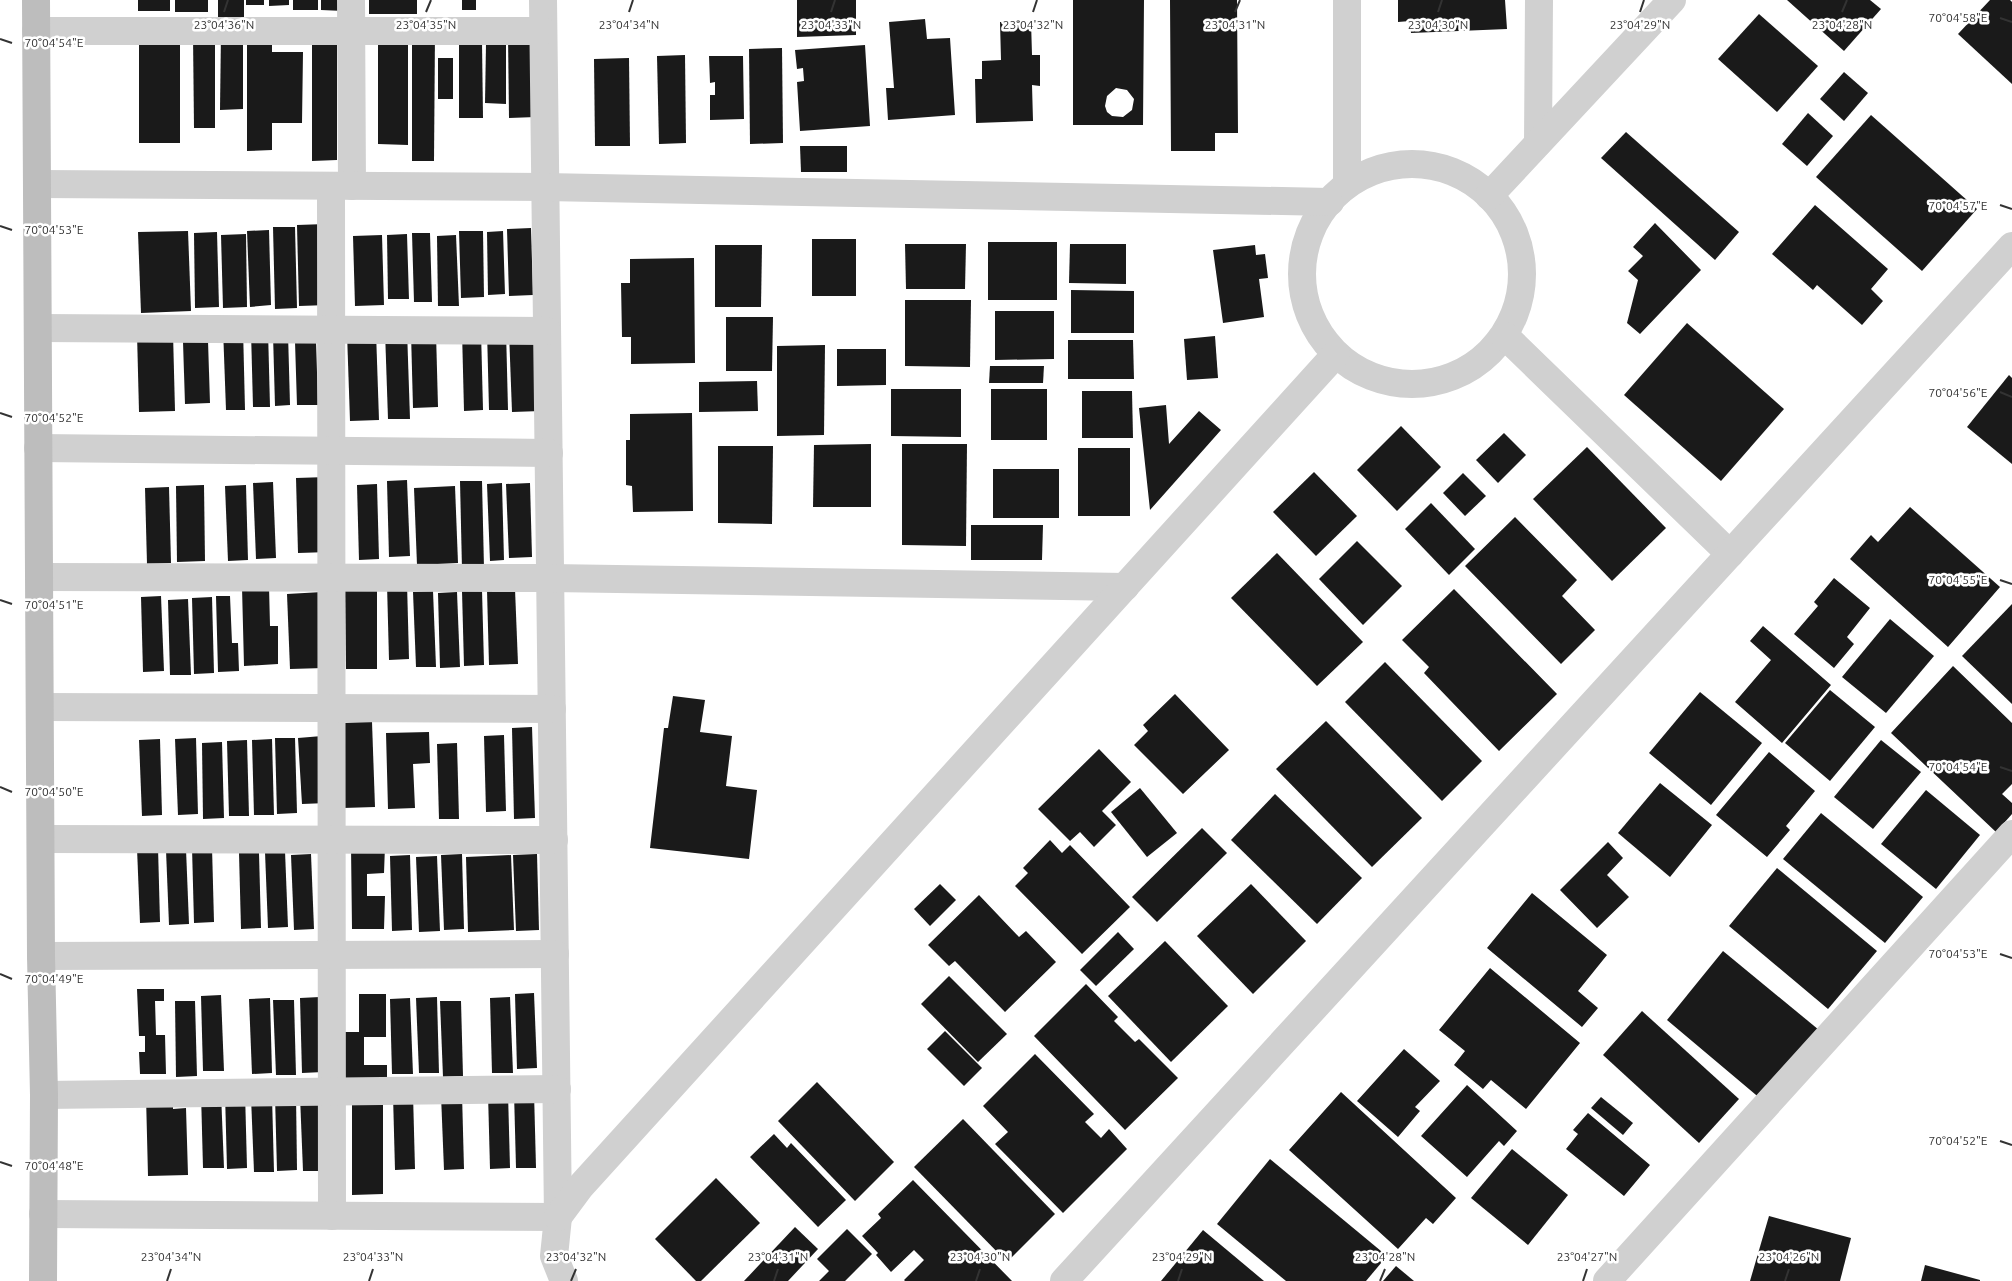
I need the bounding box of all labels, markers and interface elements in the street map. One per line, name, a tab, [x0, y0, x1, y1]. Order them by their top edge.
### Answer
text: 70°04'58"E	[1929, 11, 1988, 24]
text: 23°04'36"N	[194, 18, 254, 31]
text: 23°04'35"N	[396, 18, 456, 31]
text: 23°04'34"N	[599, 18, 659, 31]
text: 23°04'33"N	[801, 18, 861, 31]
text: 23°04'32"N	[1003, 18, 1063, 31]
text: 23°04'31"N	[1205, 18, 1265, 31]
text: 23°04'30"N	[1408, 18, 1468, 31]
text: 23°04'29"N	[1610, 18, 1670, 31]
text: 23°04'28"N	[1812, 18, 1872, 31]
text: 70°04'54"E	[25, 36, 84, 49]
text: 70°04'57"E	[1929, 199, 1988, 212]
text: 70°04'53"E	[25, 223, 84, 236]
text: 70°04'56"E	[1929, 386, 1988, 399]
text: 70°04'52"E	[25, 411, 84, 424]
text: 70°04'55"E	[1929, 573, 1988, 586]
text: 70°04'51"E	[25, 598, 84, 611]
text: 70°04'54"E	[1929, 760, 1988, 773]
text: 70°04'50"E	[25, 785, 84, 798]
text: 70°04'53"E	[1929, 947, 1988, 960]
text: 70°04'49"E	[25, 972, 84, 985]
text: 70°04'52"E	[1929, 1134, 1988, 1147]
text: 70°04'48"E	[25, 1159, 84, 1172]
text: 23°04'34"N	[141, 1250, 201, 1263]
text: 23°04'33"N	[343, 1250, 403, 1263]
text: 23°04'32"N	[546, 1250, 606, 1263]
text: 23°04'31"N	[748, 1250, 808, 1263]
text: 23°04'30"N	[950, 1250, 1010, 1263]
text: 23°04'29"N	[1152, 1250, 1212, 1263]
text: 23°04'28"N	[1355, 1250, 1415, 1263]
text: 23°04'27"N	[1557, 1250, 1617, 1263]
text: 23°04'26"N	[1759, 1250, 1819, 1263]

